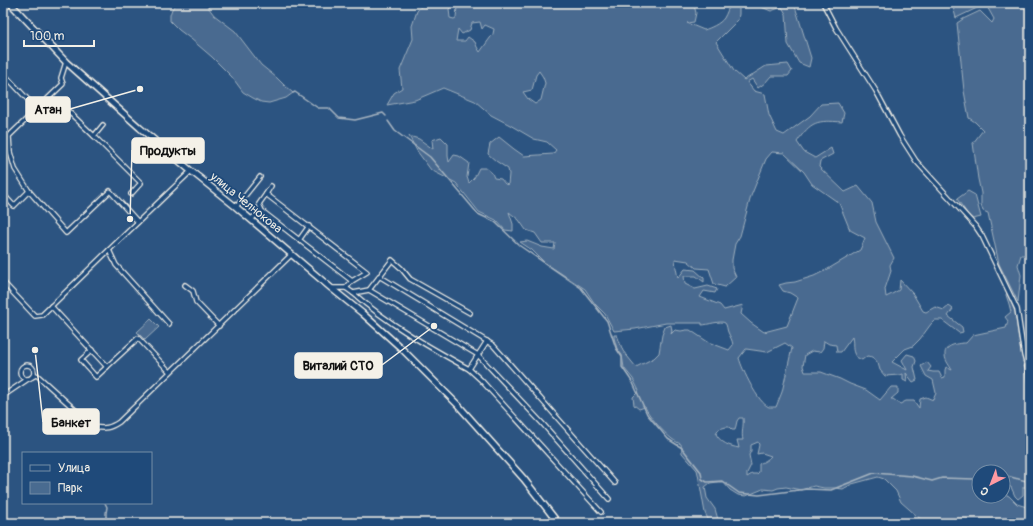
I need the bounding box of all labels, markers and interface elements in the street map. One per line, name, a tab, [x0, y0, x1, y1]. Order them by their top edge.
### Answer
scale bar	[24, 22, 94, 48]
text: 100 m	[30, 29, 65, 44]
callout: Атан	[26, 97, 70, 122]
text: Атан	[34, 102, 62, 118]
callout: Продукты	[132, 138, 204, 163]
text: Продукты	[140, 143, 196, 159]
street label: улица Челнокова	[206, 169, 285, 237]
callout: Виталий СТО	[295, 353, 382, 378]
text: Виталий СТО	[303, 358, 374, 374]
callout: Банкет	[43, 409, 99, 434]
text: Банкет	[51, 415, 91, 431]
legend	[22, 452, 152, 504]
text: Улица	[58, 461, 90, 476]
north arrow	[971, 464, 1011, 504]
text: Парк	[58, 481, 83, 496]
text: С	[978, 484, 992, 498]

